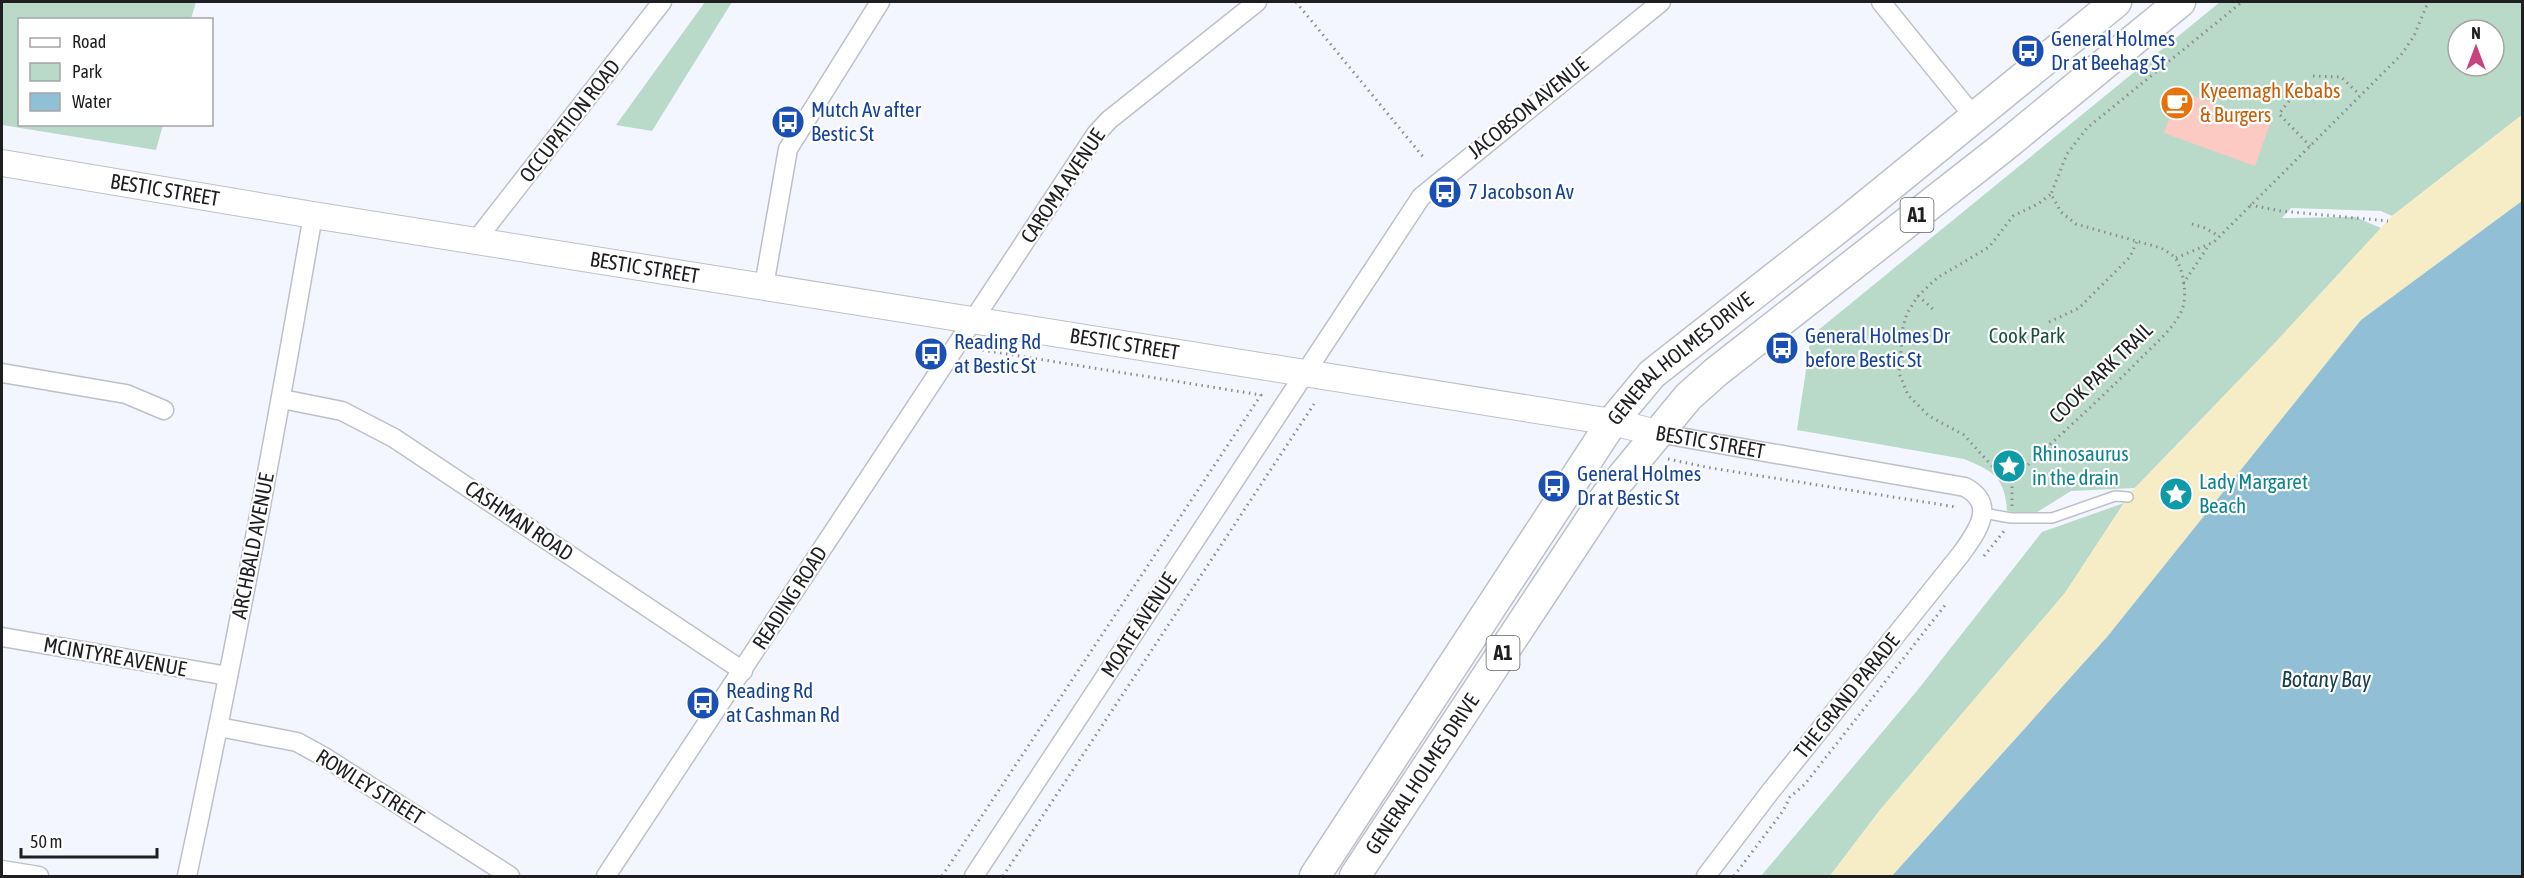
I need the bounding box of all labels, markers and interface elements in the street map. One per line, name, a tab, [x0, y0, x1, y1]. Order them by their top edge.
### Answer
legend	[18, 18, 213, 126]
north arrow	[2446, 18, 2506, 78]
text: N	[2471, 24, 2481, 42]
place label: General Holmes Dr at Beehag St	[2051, 26, 2175, 74]
text: Road	[72, 31, 106, 52]
bus stop icon: General Holmes Dr at Beehag St	[2010, 33, 2046, 69]
street label: JACOBSON AVENUE	[1463, 51, 1592, 163]
street label: OCCUPATION ROAD	[514, 54, 624, 186]
text: Park	[72, 61, 102, 82]
place label: Kyeemagh Kebabs & Burgers	[2200, 78, 2341, 126]
cafe icon: Kyeemagh Kebabs & Burgers	[2159, 85, 2195, 121]
text: Water	[72, 91, 112, 112]
place label: Mutch Av after Bestic St	[811, 97, 922, 145]
bus stop icon: Mutch Av after Bestic St	[770, 104, 806, 140]
street label: CAROMA AVENUE	[1015, 124, 1109, 247]
street label: BESTIC STREET	[108, 168, 221, 210]
bus stop icon: 7 Jacobson Av	[1427, 174, 1463, 210]
place label: 7 Jacobson Av	[1468, 179, 1574, 203]
road number: A1	[1900, 198, 1934, 232]
street label: BESTIC STREET	[588, 246, 701, 287]
street label: GENERAL HOLMES DRIVE	[1602, 287, 1757, 429]
street label: COOK PARK TRAIL	[2044, 317, 2157, 427]
street label: BESTIC STREET	[1068, 323, 1181, 364]
place label: General Holmes Dr before Bestic St	[1805, 323, 1951, 371]
park label: Cook Park	[1989, 323, 2065, 347]
place label: Reading Rd at Bestic St	[954, 329, 1041, 377]
bus stop icon: General Holmes Dr before Bestic St	[1764, 330, 1800, 366]
bus stop icon: Reading Rd at Bestic St	[913, 336, 949, 372]
street label: BESTIC STREET	[1654, 420, 1767, 463]
place label: Rhinosaurus in the drain	[2032, 441, 2129, 489]
place icon: Rhinosaurus in the drain	[1991, 448, 2027, 484]
place label: General Holmes Dr at Bestic St	[1577, 461, 1701, 509]
bus stop icon: General Holmes Dr at Bestic St	[1536, 468, 1572, 504]
place label: Lady Margaret Beach	[2199, 469, 2308, 517]
street label: ARCHBALD AVENUE	[226, 471, 278, 621]
street label: CASHMAN ROAD	[461, 475, 578, 565]
place icon: Lady Margaret Beach	[2158, 476, 2194, 512]
street label: READING ROAD	[747, 541, 831, 653]
street label: MOATE AVENUE	[1096, 568, 1181, 681]
street label: THE GRAND PARADE	[1789, 628, 1904, 763]
street label: MCINTYRE AVENUE	[42, 632, 189, 680]
road number: A1	[1486, 636, 1520, 670]
water label: Botany Bay	[2281, 666, 2372, 692]
place label: Reading Rd at Cashman Rd	[726, 678, 840, 726]
bus stop icon: Reading Rd at Cashman Rd	[685, 685, 721, 721]
street label: GENERAL HOLMES DRIVE	[1360, 689, 1483, 859]
street label: ROWLEY STREET	[312, 744, 429, 829]
scale bar	[21, 821, 158, 859]
text: 50 m	[30, 831, 62, 852]

